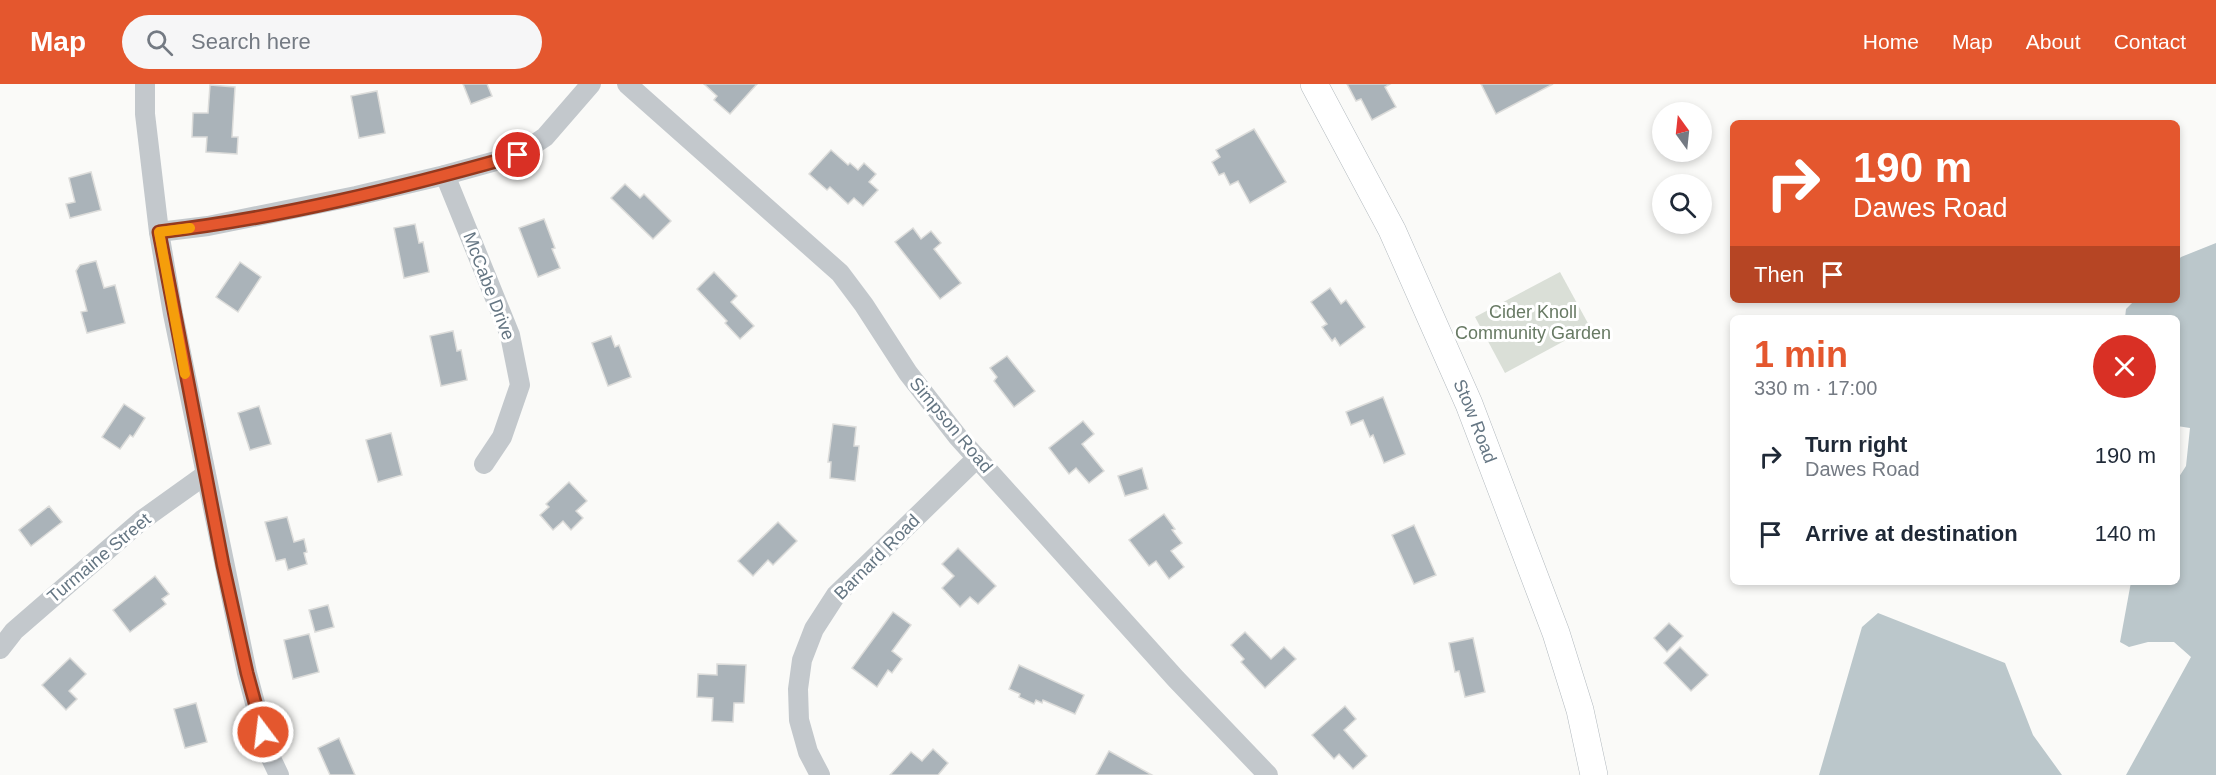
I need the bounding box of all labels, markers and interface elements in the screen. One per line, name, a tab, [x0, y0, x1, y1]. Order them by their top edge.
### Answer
search box	[122, 15, 542, 69]
text: Map	[30, 26, 86, 57]
icon: search	[143, 26, 176, 59]
text: Search here	[191, 29, 311, 54]
text: Home	[1863, 30, 1919, 53]
text: Map	[1952, 30, 1993, 53]
text: About	[2026, 30, 2081, 53]
text: Contact	[2114, 30, 2186, 53]
north arrow	[1652, 102, 1712, 162]
map controls	[1652, 102, 1712, 234]
pin	[492, 129, 543, 180]
icon: arrive	[501, 138, 534, 171]
icon: right	[1754, 144, 1832, 222]
text: 190 m	[1853, 144, 1972, 191]
button: search	[1652, 174, 1712, 234]
text: Dawes Road	[1853, 193, 2008, 223]
street label: McCabe Drive	[459, 229, 519, 343]
icon: arrive	[1816, 258, 1849, 291]
text: Then	[1754, 262, 1804, 287]
park label: Cider Knoll Community Garden	[1455, 302, 1611, 343]
text: 1 min	[1754, 334, 1848, 375]
button: close	[2093, 335, 2156, 398]
street label: Simpson Road	[905, 373, 997, 477]
street label: Stow Road	[1449, 376, 1500, 466]
text: 330 m · 17:00	[1754, 377, 1877, 399]
text: Turn right	[1805, 432, 1907, 457]
icon: right	[1754, 440, 1787, 473]
text: 190 m	[2095, 443, 2156, 468]
text: Dawes Road	[1805, 458, 1920, 480]
street label: Turmaine Street	[43, 509, 155, 607]
street label: Barnard Road	[830, 510, 924, 604]
icon: arrive	[1754, 518, 1787, 551]
text: Arrive at destination	[1805, 521, 2018, 546]
text: 140 m	[2095, 521, 2156, 546]
position arrow	[231, 700, 295, 764]

